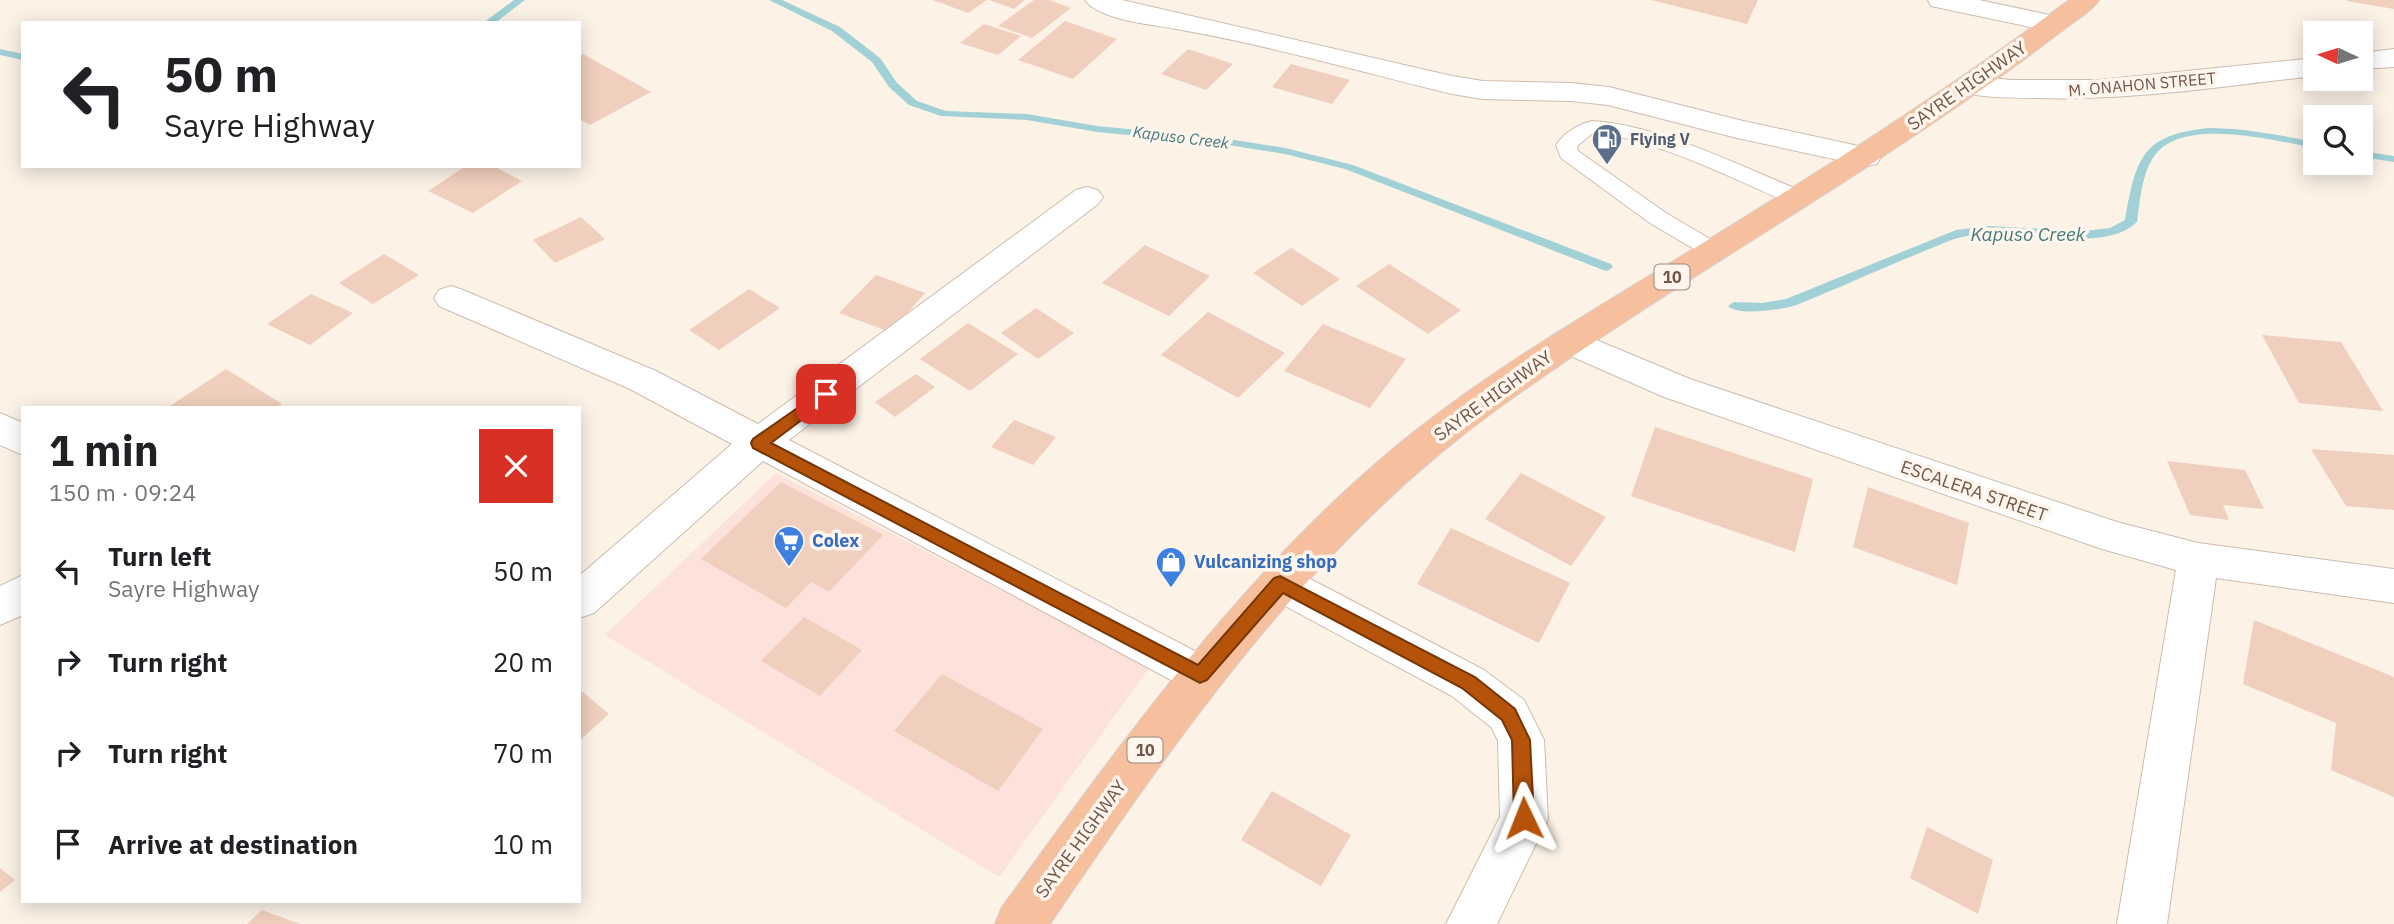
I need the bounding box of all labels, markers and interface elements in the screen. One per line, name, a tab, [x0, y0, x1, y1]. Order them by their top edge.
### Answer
north arrow	[2303, 21, 2373, 91]
map controls	[2303, 21, 2373, 175]
street label: SAYRE HIGHWAY	[1903, 36, 2031, 135]
text: 50 m	[164, 42, 278, 105]
icon: left	[49, 49, 140, 140]
street label: M. ONAHON STREET	[2067, 68, 2217, 100]
text: Sayre Highway	[164, 104, 375, 146]
button: search	[2303, 105, 2373, 175]
water label: Kapuso Creek	[1132, 121, 1231, 153]
fuel station icon: Flying V	[1590, 122, 1624, 166]
place label: Flying V	[1630, 129, 1690, 149]
water label: Kapuso Creek	[1971, 222, 2087, 246]
road number: 10	[1654, 264, 1690, 290]
street label: SAYRE HIGHWAY	[1429, 345, 1556, 446]
pin	[796, 364, 856, 424]
icon: arrive	[807, 375, 845, 413]
text: 1 min	[49, 423, 159, 478]
button: close	[479, 429, 553, 503]
street label: ESCALERA STREET	[1898, 455, 2051, 526]
text: 150 m · 09:24	[49, 477, 196, 507]
supermarket icon: Colex	[772, 524, 806, 568]
place label: Colex	[812, 529, 859, 552]
text: Turn left	[108, 539, 211, 573]
shop icon: Vulcanizing shop	[1154, 545, 1188, 589]
place label: Vulcanizing shop	[1194, 550, 1337, 573]
icon: left	[49, 552, 87, 590]
text: 50 m	[493, 554, 553, 588]
text: Sayre Highway	[108, 573, 260, 603]
icon: right	[49, 643, 87, 681]
text: Turn right	[108, 645, 227, 679]
text: 20 m	[493, 645, 553, 679]
icon: right	[49, 734, 87, 772]
text: Turn right	[108, 736, 227, 770]
text: 70 m	[493, 736, 553, 770]
road number: 10	[1128, 737, 1162, 762]
street label: SAYRE HIGHWAY	[1030, 775, 1131, 902]
position arrow	[1487, 781, 1561, 855]
icon: arrive	[49, 825, 87, 863]
text: Arrive at destination	[108, 827, 358, 861]
text: 10 m	[493, 827, 553, 861]

